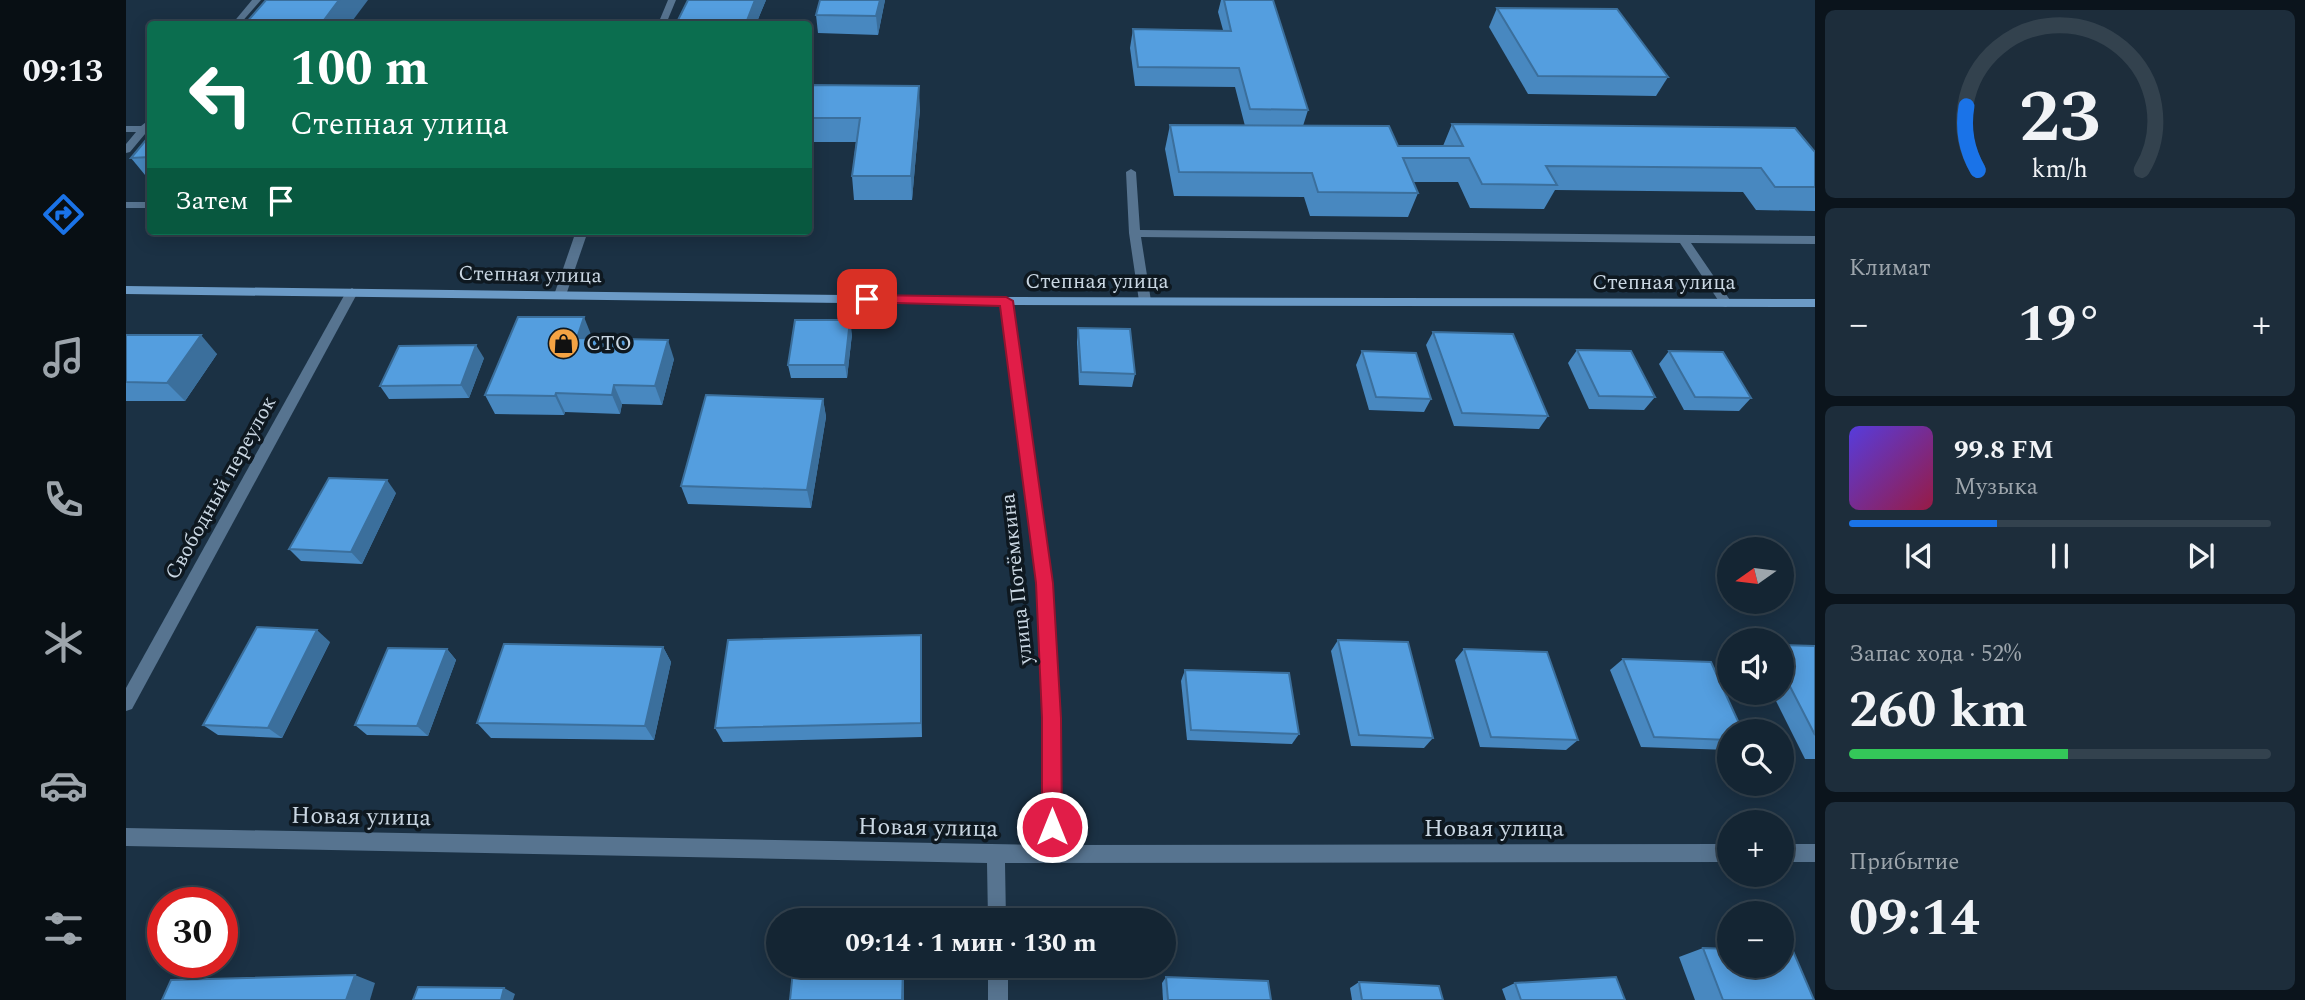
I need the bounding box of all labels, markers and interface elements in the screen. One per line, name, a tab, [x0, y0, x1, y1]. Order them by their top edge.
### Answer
text: 100 m	[290, 32, 429, 107]
text: 09:13	[23, 47, 103, 96]
icon: left	[175, 49, 266, 140]
text: 23	[2019, 63, 2101, 174]
text: Степная улица	[290, 100, 509, 149]
text: km/h	[2032, 151, 2088, 189]
text: Затем	[175, 181, 248, 221]
icon: arrive	[262, 182, 300, 220]
icon: directions	[39, 190, 88, 239]
text: Климат	[1849, 251, 1931, 286]
street label: Степная улица	[458, 258, 603, 292]
street label: Степная улица	[1025, 266, 1169, 298]
street label: Степная улица	[1592, 267, 1736, 299]
pin	[837, 269, 897, 329]
icon: arrive	[848, 280, 886, 318]
text: 19°	[2018, 285, 2102, 364]
text: −	[1849, 296, 1868, 354]
text: +	[2252, 296, 2271, 354]
shop icon: СТО	[546, 327, 580, 361]
place label: СТО	[586, 328, 632, 360]
icon: music	[39, 333, 88, 382]
street label: Свободный переулок	[157, 390, 285, 586]
text: 99.8 FM	[1954, 430, 2054, 470]
text: Музыка	[1954, 470, 2038, 505]
icon: phone	[39, 475, 88, 524]
street label: улица Потёмкина	[992, 491, 1042, 667]
north arrow	[1717, 537, 1794, 614]
map controls	[1717, 537, 1794, 978]
icon: previous	[1900, 537, 1938, 575]
icon: pause	[2041, 537, 2079, 575]
icon: next	[2182, 537, 2220, 575]
icon: climate	[39, 618, 88, 667]
button: sound	[1717, 628, 1794, 705]
text: Запас хода · 52%	[1849, 637, 2021, 672]
text: 260 km	[1849, 671, 2028, 750]
button: search	[1717, 719, 1794, 796]
icon: car	[39, 761, 88, 810]
position arrow	[1015, 790, 1089, 864]
street label: Новая улица	[291, 798, 432, 836]
street label: Новая улица	[858, 809, 999, 847]
button: +	[1717, 810, 1794, 887]
street label: Новая улица	[1424, 811, 1564, 847]
text: Прибытие	[1849, 845, 1960, 880]
text: 09:14	[1849, 879, 1980, 958]
speed limit sign: 30	[147, 887, 238, 978]
button: −	[1717, 901, 1794, 978]
icon: filters	[39, 904, 88, 953]
text: 09:14 · 1 мин · 130 m	[845, 923, 1097, 963]

